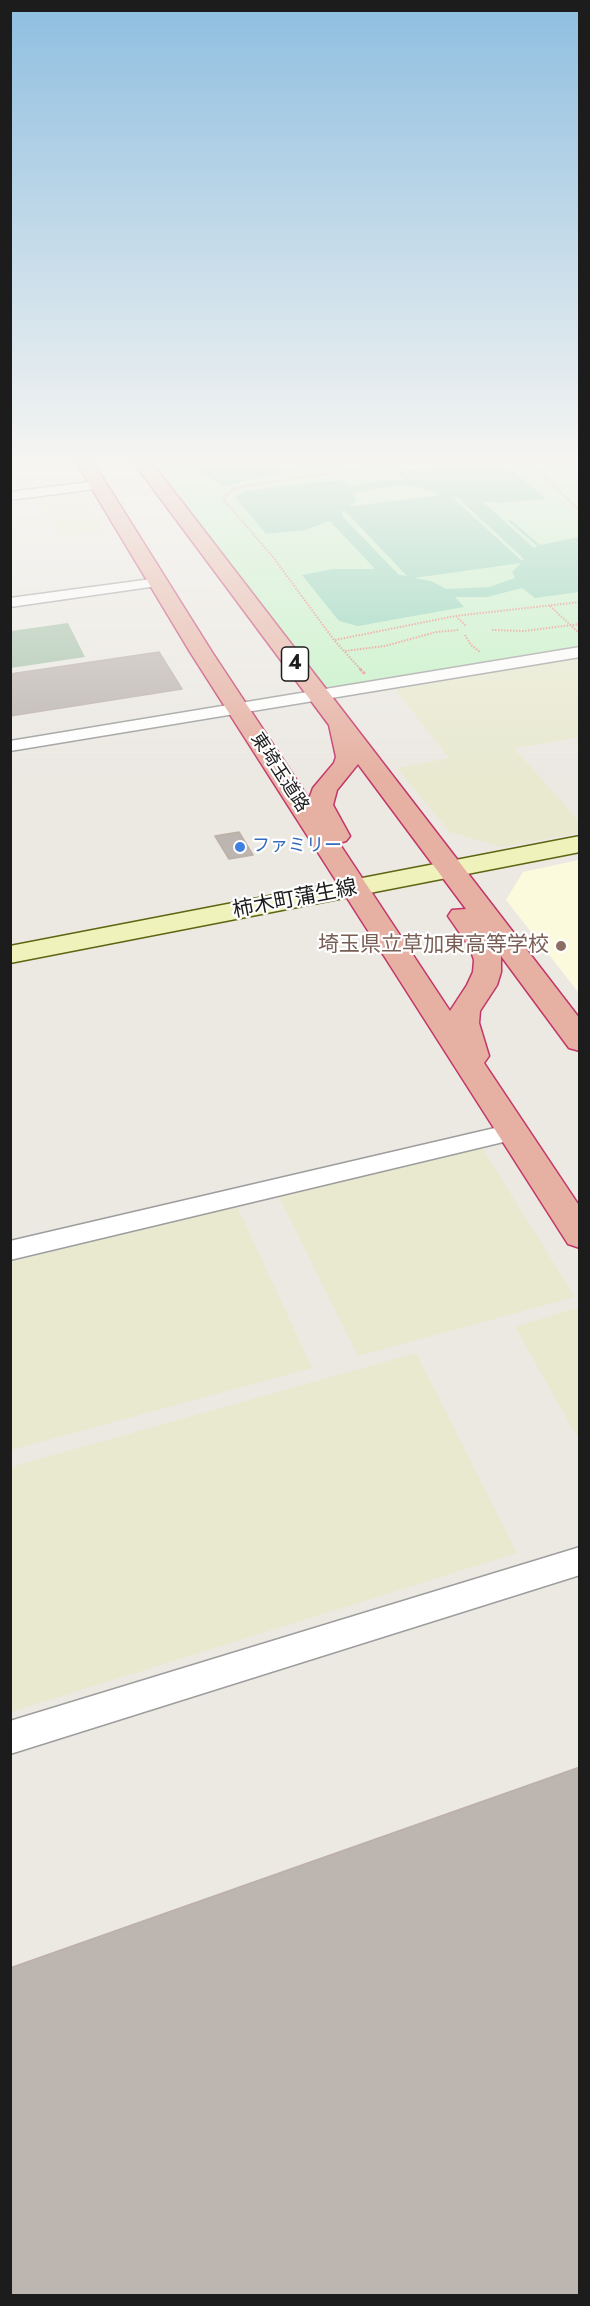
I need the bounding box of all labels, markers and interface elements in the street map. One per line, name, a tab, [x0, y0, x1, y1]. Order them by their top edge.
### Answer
road number: 4	[282, 647, 308, 681]
street label: 東埼玉道路	[245, 729, 313, 817]
place label: ファミリー	[252, 836, 342, 858]
marker: ファミリー	[233, 840, 247, 854]
street label: 柿木町蒲生線	[231, 876, 359, 924]
place label: 埼玉県立草加東高等学校	[318, 933, 549, 959]
marker: 埼玉県立草加東高等学校	[554, 939, 568, 953]

